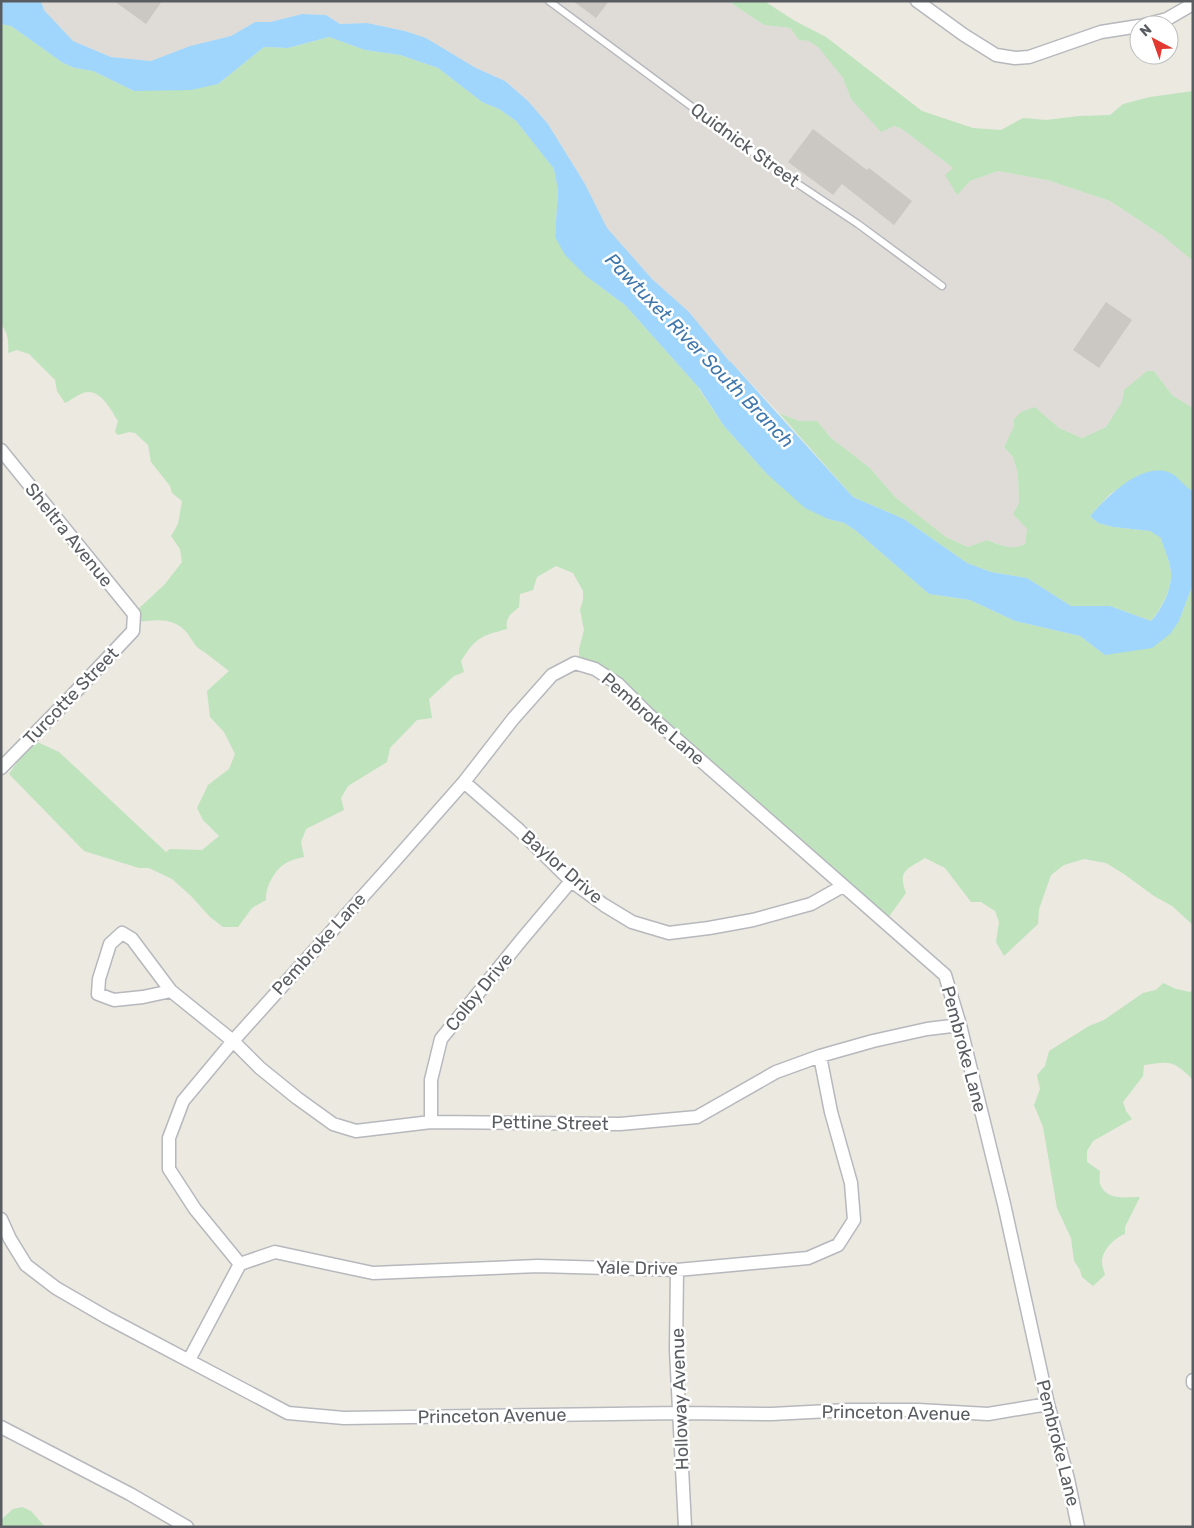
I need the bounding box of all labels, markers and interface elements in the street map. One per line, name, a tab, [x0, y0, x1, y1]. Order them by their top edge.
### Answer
north arrow	[1129, 15, 1179, 65]
text: N	[1136, 21, 1155, 40]
street label: Quidnick Street	[686, 98, 804, 192]
water label: Pawtuxet River South Branch	[600, 248, 799, 452]
street label: Sheltra Avenue	[20, 479, 118, 591]
street label: Turcotte Street	[19, 643, 123, 749]
street label: Pembroke Lane	[597, 668, 709, 770]
street label: Baylor Drive	[517, 826, 607, 908]
street label: Pembroke Lane	[267, 888, 371, 1000]
street label: Colby Drive	[441, 948, 517, 1036]
street label: Pembroke Lane	[937, 984, 991, 1114]
street label: Pettine Street	[491, 1111, 609, 1135]
street label: Yale Drive	[596, 1256, 678, 1280]
street label: Holloway Avenue	[667, 1327, 693, 1471]
street label: Pembroke Lane	[1032, 1377, 1084, 1509]
street label: Princeton Avenue	[821, 1401, 971, 1425]
street label: Princeton Avenue	[417, 1404, 567, 1428]

